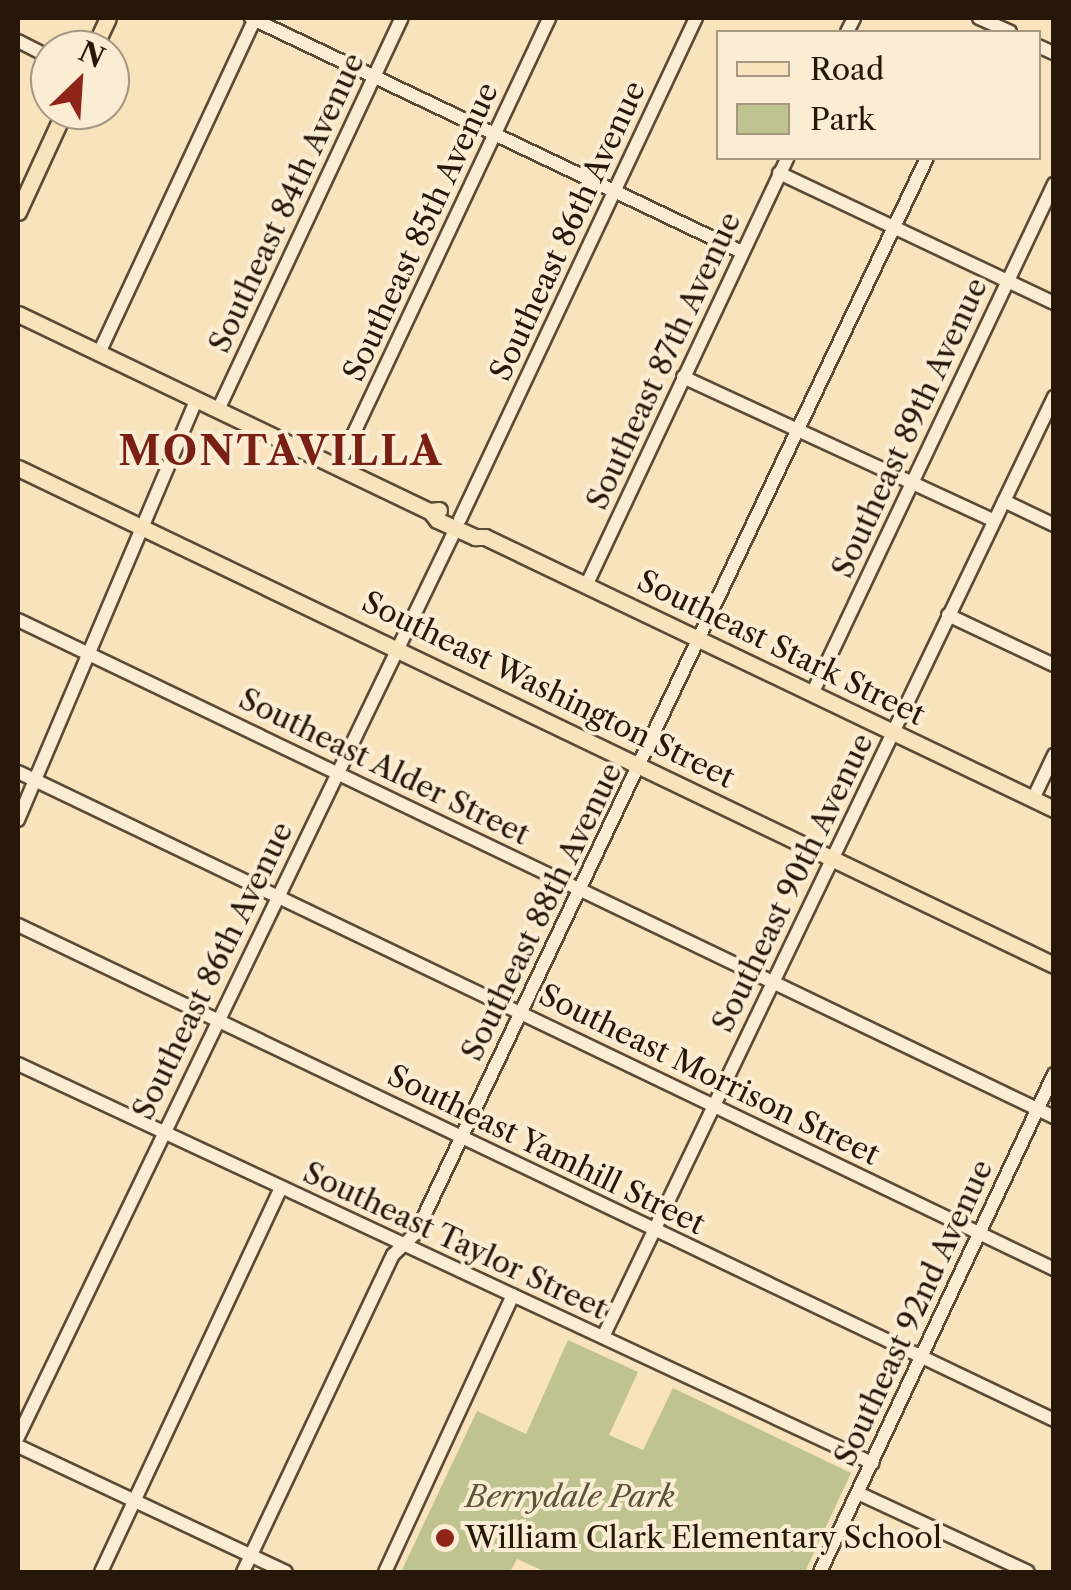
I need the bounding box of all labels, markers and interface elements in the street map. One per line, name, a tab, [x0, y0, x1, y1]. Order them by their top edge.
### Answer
north arrow	[30, 30, 130, 130]
legend	[716, 30, 1041, 160]
text: N	[74, 34, 110, 75]
street label: Southeast 84th Avenue	[201, 47, 373, 359]
text: Road	[810, 51, 884, 88]
street label: Southeast 86th Avenue	[482, 75, 654, 387]
street label: Southeast 85th Avenue	[336, 76, 506, 388]
text: Park	[810, 101, 875, 138]
street label: Southeast 87th Avenue	[579, 206, 749, 516]
street label: Southeast 89th Avenue	[824, 272, 996, 584]
district label: MONTAVILLA	[118, 427, 444, 475]
street label: Southeast Stark Street	[631, 563, 931, 733]
street label: Southeast Washington Street	[356, 584, 740, 796]
street label: Southeast Alder Street	[232, 681, 536, 853]
street label: Southeast 90th Avenue	[705, 727, 881, 1039]
street label: Southeast 88th Avenue	[454, 757, 630, 1067]
street label: Southeast 86th Avenue	[125, 816, 301, 1126]
street label: Southeast Morrison Street	[533, 977, 885, 1173]
street label: Southeast Yamhill Street	[381, 1057, 711, 1243]
street label: Southeast Taylor Street	[297, 1154, 613, 1328]
street label: Southeast 92nd Avenue	[827, 1154, 1001, 1472]
park label: Berrydale Park	[466, 1479, 674, 1515]
place label: William Clark Elementary School	[465, 1520, 943, 1556]
marker: William Clark Elementary School	[434, 1527, 456, 1549]

